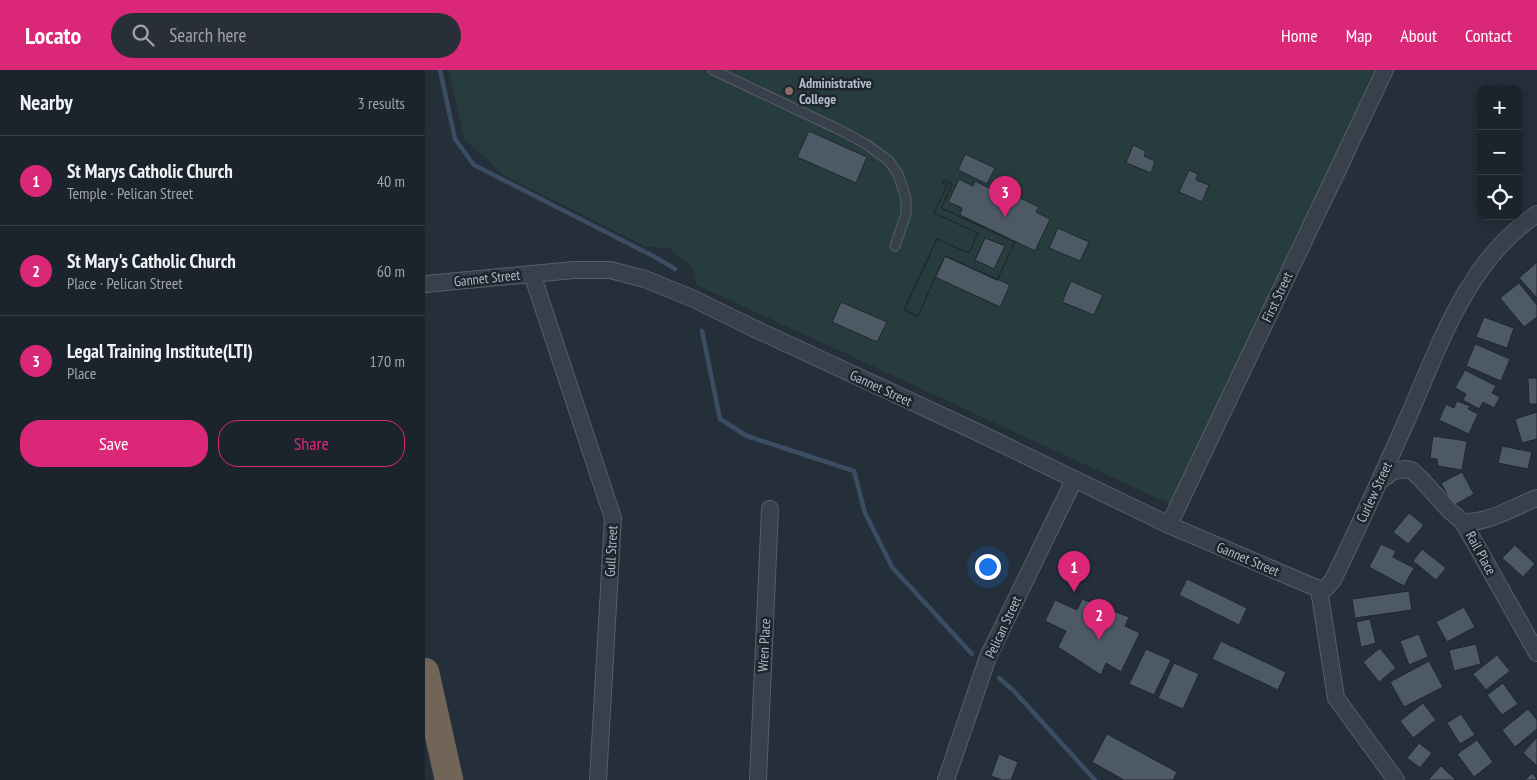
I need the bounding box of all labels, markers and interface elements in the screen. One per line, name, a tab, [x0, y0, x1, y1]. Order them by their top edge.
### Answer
search box	[111, 13, 461, 58]
text: Locato	[25, 20, 81, 51]
icon: search	[129, 21, 157, 49]
text: Search here	[169, 23, 246, 47]
text: Home	[1281, 24, 1318, 47]
text: Map	[1346, 24, 1372, 47]
text: About	[1400, 24, 1437, 47]
text: Contact	[1465, 24, 1512, 47]
place label: Administrative College	[798, 74, 872, 108]
marker: Administrative College	[783, 85, 795, 97]
map controls	[1477, 85, 1522, 220]
button: +	[1477, 85, 1522, 130]
text: Nearby	[20, 89, 73, 116]
text: 3 results	[358, 93, 405, 113]
button: −	[1477, 130, 1522, 175]
text: St Marys Catholic Church	[67, 159, 233, 183]
text: 1	[32, 171, 40, 191]
text: 40 m	[377, 171, 405, 191]
button: locate	[1477, 175, 1522, 220]
pin: 3	[989, 176, 1021, 217]
text: Temple · Pelican Street	[67, 183, 193, 203]
text: St Mary's Catholic Church	[67, 249, 236, 273]
text: 2	[32, 261, 40, 281]
text: 60 m	[377, 261, 405, 281]
street label: Gannet Street	[453, 266, 521, 290]
street label: First Street	[1258, 269, 1296, 325]
text: Place · Pelican Street	[67, 273, 183, 293]
text: Legal Training Institute(LTI)	[67, 339, 253, 363]
text: 3	[32, 351, 40, 371]
text: 170 m	[370, 351, 405, 371]
text: Place	[67, 363, 96, 383]
street label: Gannet Street	[847, 366, 915, 410]
button: Save	[20, 420, 208, 467]
button: Share	[218, 420, 405, 467]
street label: Curlew Street	[1352, 459, 1396, 525]
street label: Gull Street	[601, 525, 621, 577]
street label: Rail Place	[1462, 528, 1500, 578]
street label: Gannet Street	[1214, 538, 1282, 580]
pin: 1	[1058, 551, 1090, 592]
your location	[975, 554, 1001, 580]
street label: Pelican Street	[981, 593, 1025, 661]
pin: 2	[1083, 599, 1115, 640]
street label: Wren Place	[754, 618, 774, 672]

